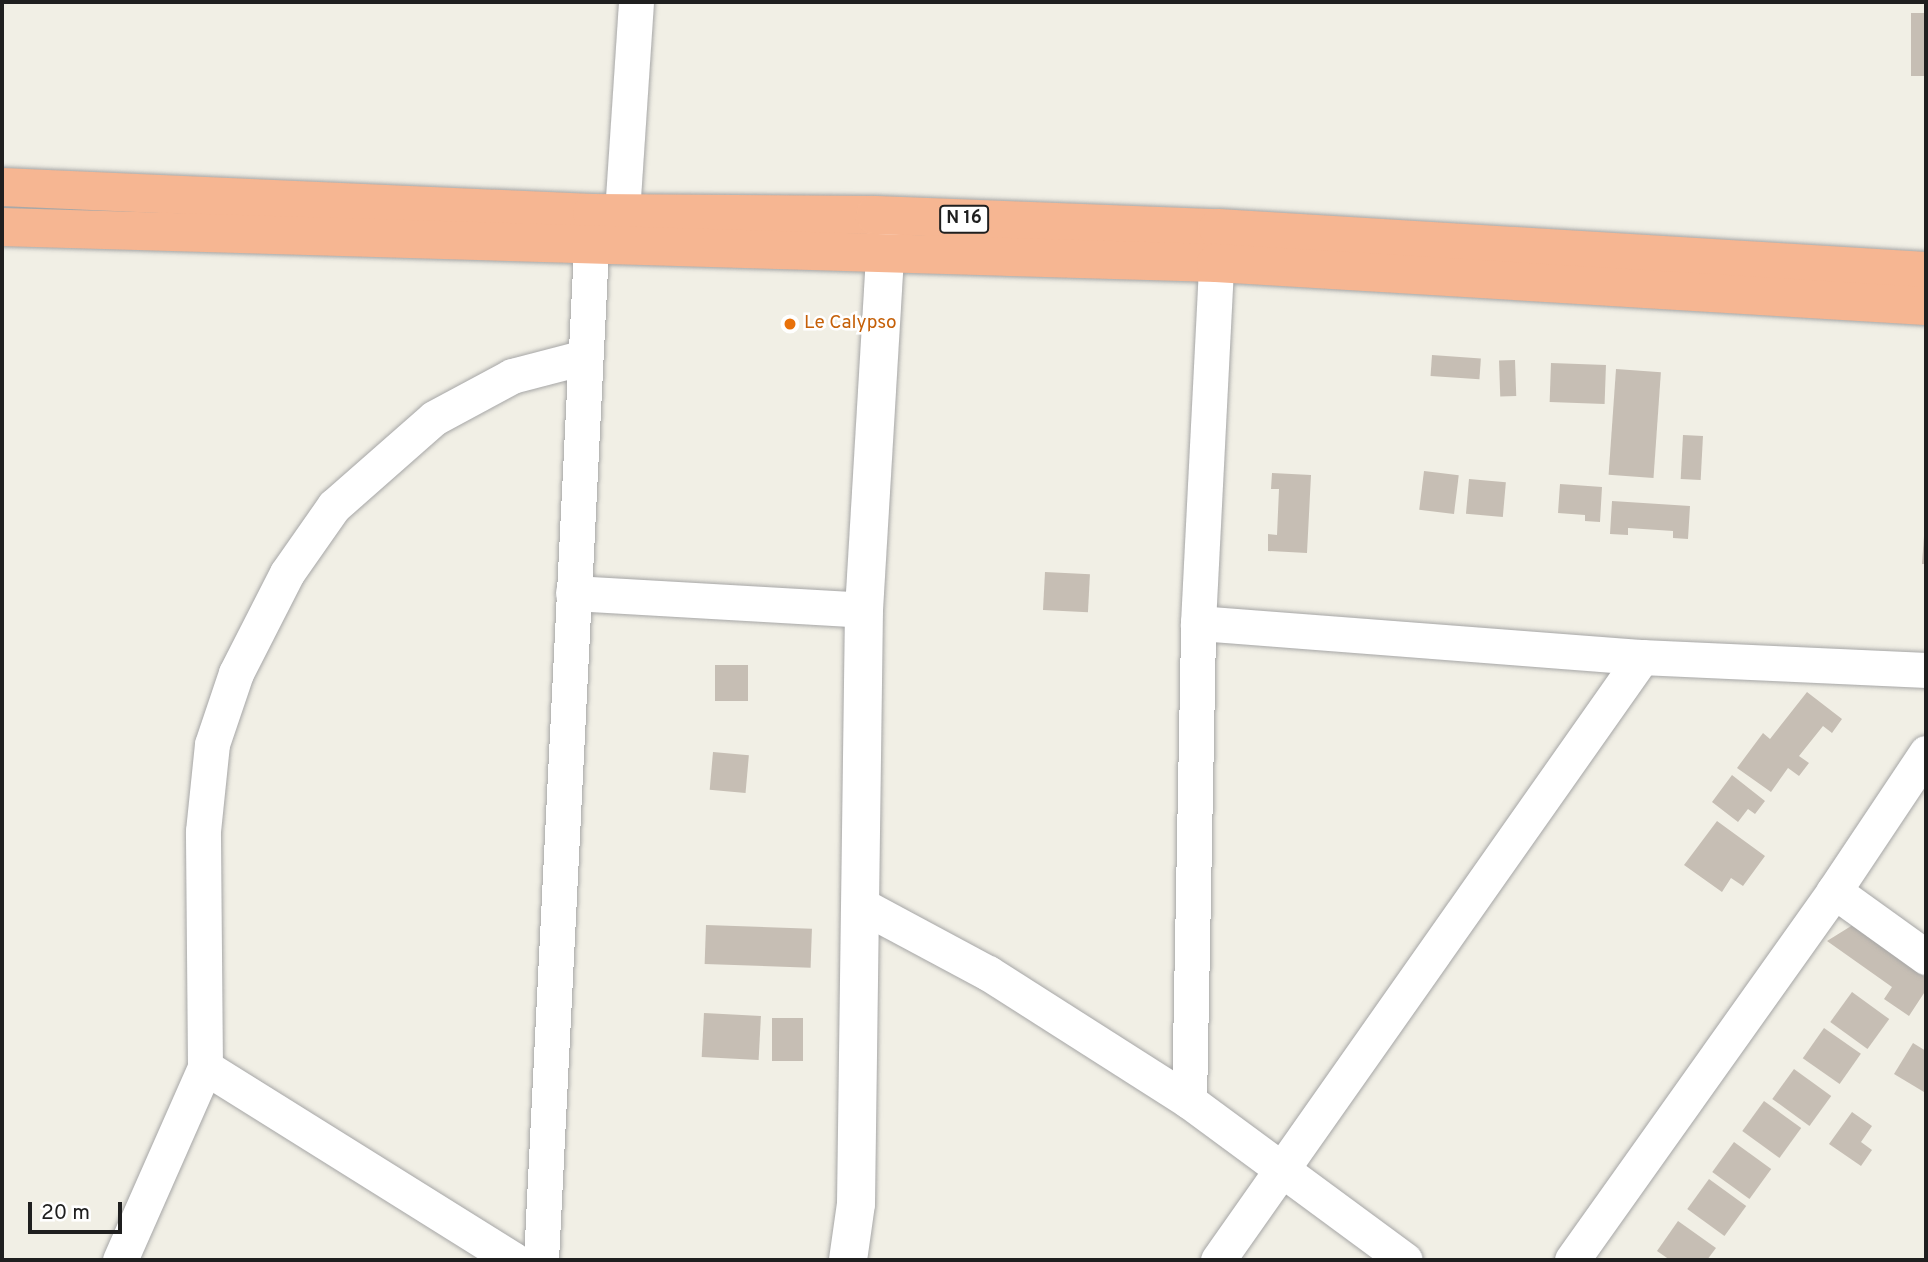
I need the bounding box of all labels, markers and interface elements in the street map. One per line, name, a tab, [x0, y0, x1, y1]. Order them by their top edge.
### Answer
road number: N 16	[938, 204, 990, 233]
place label: Le Calypso	[804, 313, 897, 335]
marker: Le Calypso	[782, 316, 798, 332]
scale bar	[32, 1188, 126, 1232]
text: 20 m	[41, 1200, 90, 1227]

